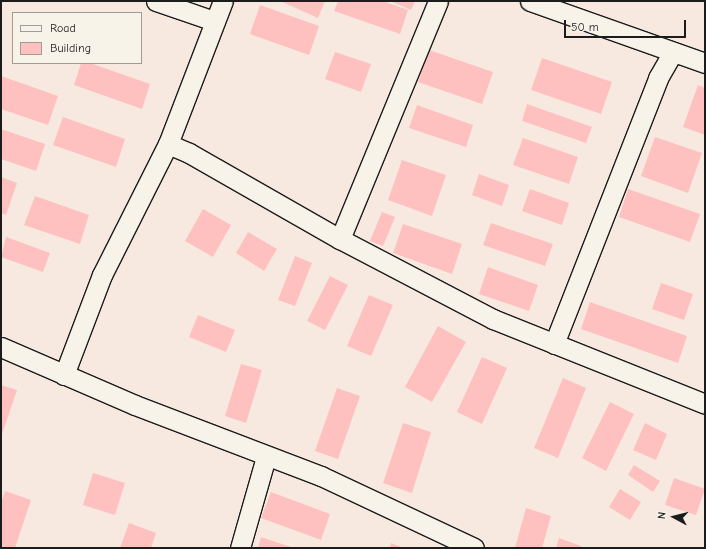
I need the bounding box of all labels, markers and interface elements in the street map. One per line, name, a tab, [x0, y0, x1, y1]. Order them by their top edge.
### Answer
legend	[12, 12, 142, 64]
scale bar	[566, 12, 688, 38]
text: 50 m	[571, 20, 599, 34]
text: Road	[50, 21, 76, 35]
text: Building	[50, 41, 91, 55]
north arrow	[654, 497, 694, 537]
text: N	[655, 511, 668, 520]

